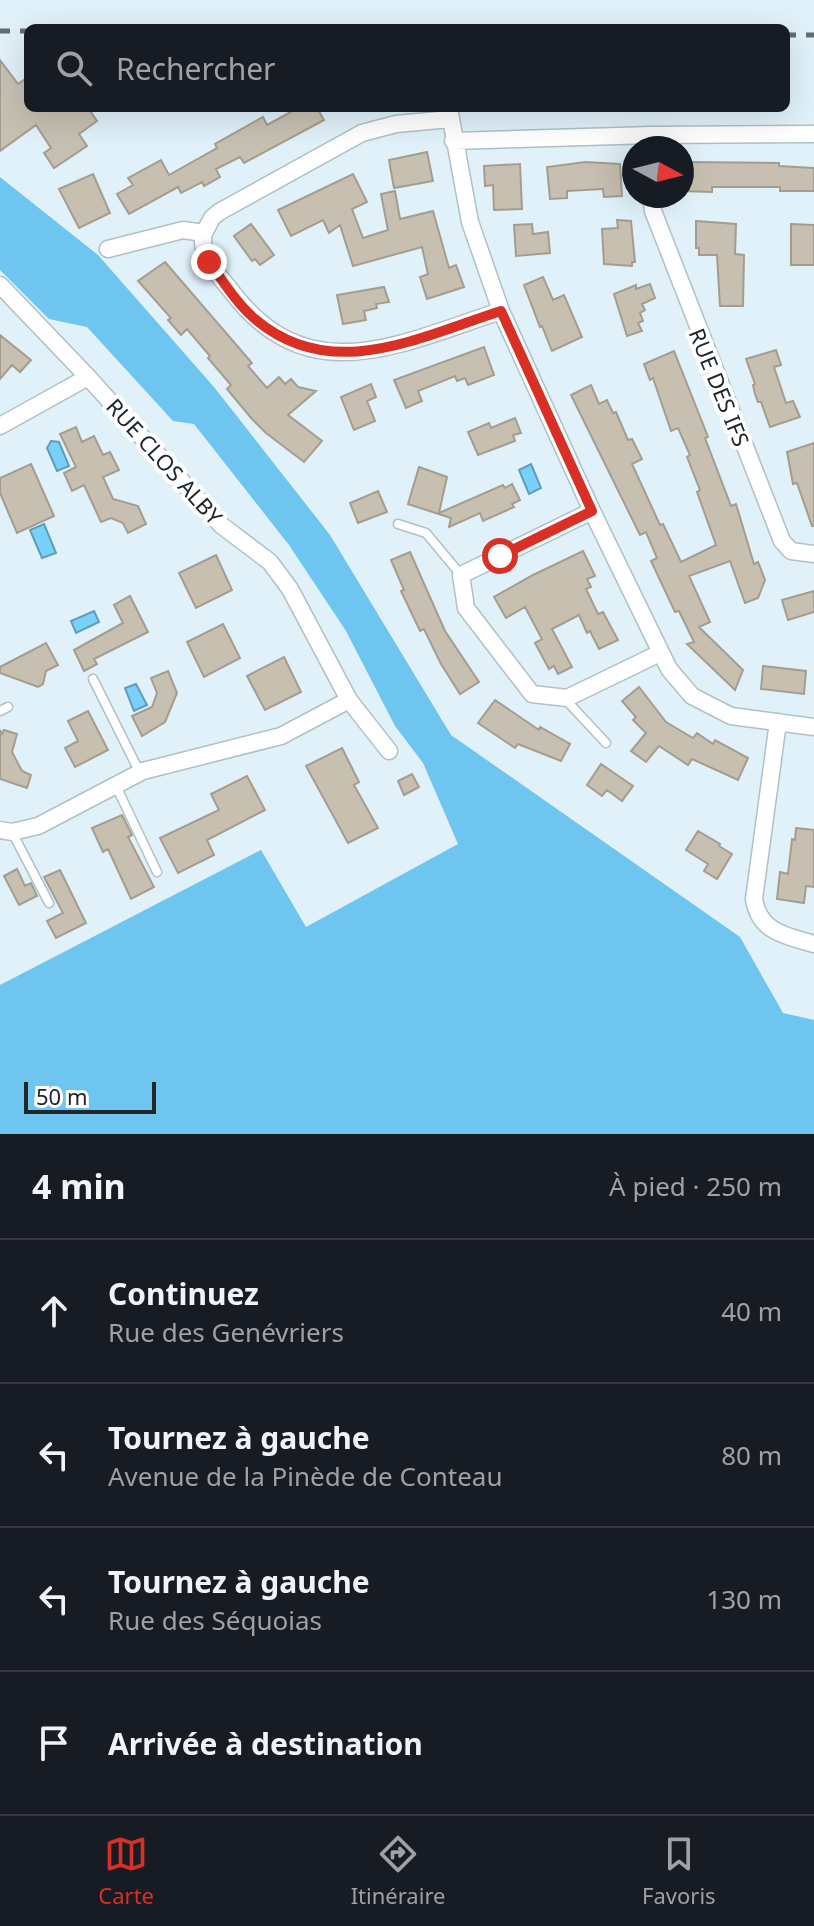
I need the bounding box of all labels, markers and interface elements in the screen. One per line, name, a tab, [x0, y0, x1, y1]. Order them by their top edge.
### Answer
search box	[24, 24, 790, 112]
icon: search	[52, 46, 96, 90]
text: Rechercher	[116, 48, 275, 89]
north arrow	[622, 136, 694, 208]
route end	[191, 244, 227, 280]
street label: RUE DES IFS	[683, 324, 757, 450]
street label: RUE CLOS ALBY	[100, 391, 230, 531]
route start	[482, 538, 518, 574]
scale bar	[24, 1078, 156, 1114]
text: 50 m	[36, 1081, 87, 1111]
text: 4 min	[32, 1163, 126, 1209]
text: À pied · 250 m	[609, 1168, 782, 1204]
text: Continuez	[108, 1273, 259, 1314]
icon: ahead	[32, 1289, 76, 1333]
text: 40 m	[721, 1293, 782, 1329]
text: Rue des Genévriers	[108, 1314, 344, 1350]
text: Tournez à gauche	[108, 1417, 370, 1458]
icon: left	[32, 1433, 76, 1477]
text: 80 m	[721, 1437, 782, 1473]
text: Avenue de la Pinède de Conteau	[108, 1458, 502, 1494]
text: Tournez à gauche	[108, 1561, 370, 1602]
icon: left	[32, 1577, 76, 1621]
text: 130 m	[706, 1581, 782, 1617]
text: Rue des Séquoias	[108, 1602, 322, 1638]
icon: arrive	[32, 1721, 76, 1765]
text: Arrivée à destination	[108, 1723, 423, 1764]
tab: Carte	[98, 1832, 154, 1910]
tab: Itinéraire	[351, 1832, 445, 1910]
tab: Favoris	[642, 1832, 716, 1910]

